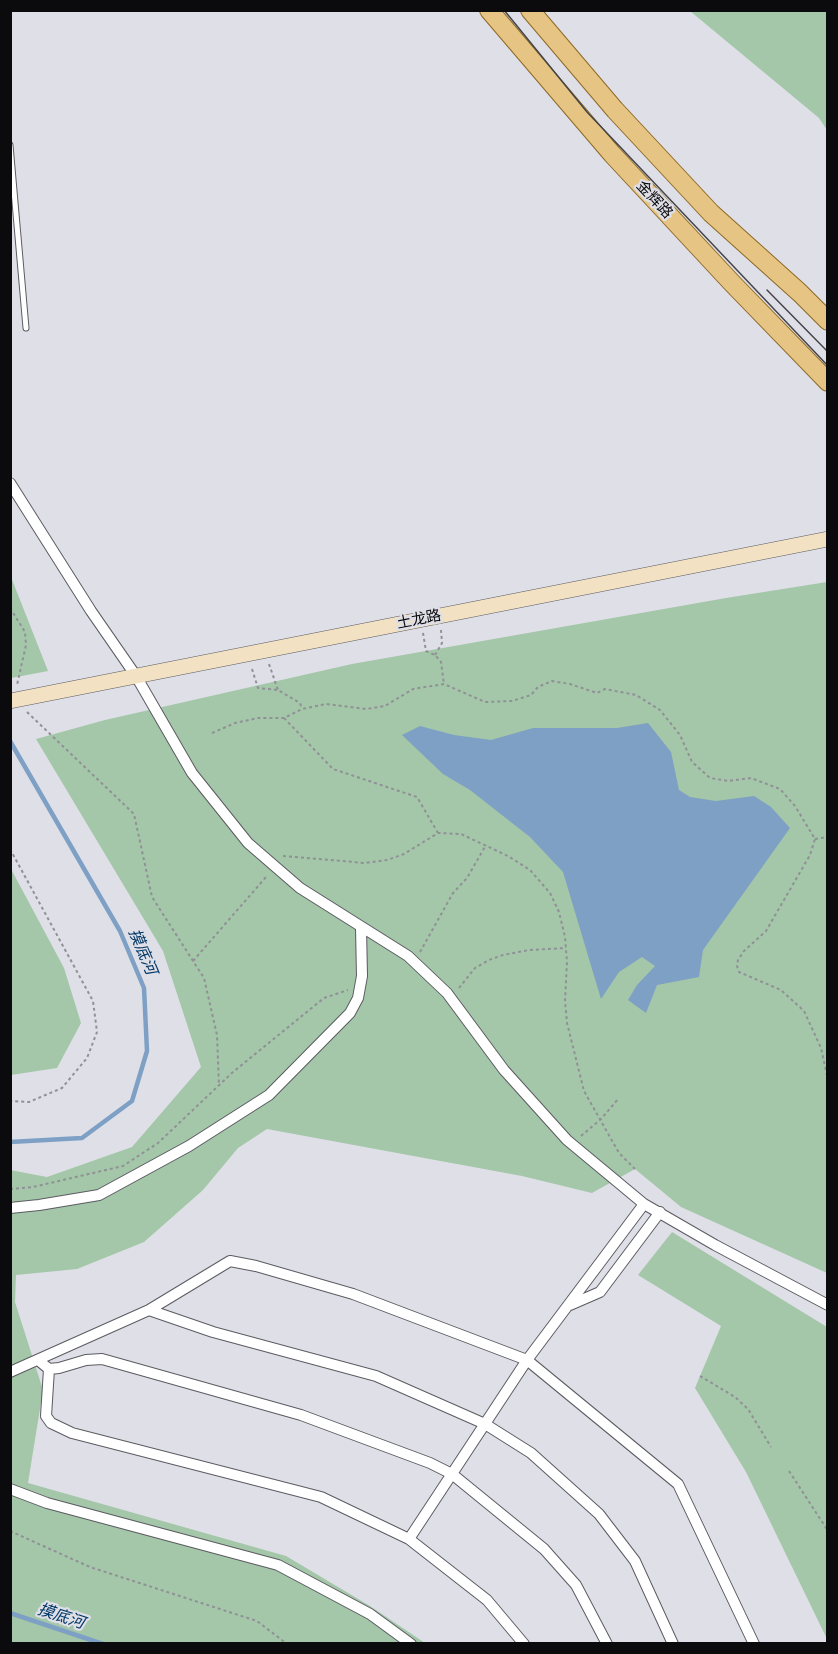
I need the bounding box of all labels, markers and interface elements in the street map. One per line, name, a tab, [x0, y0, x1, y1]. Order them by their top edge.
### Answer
street label: 金辉路	[632, 177, 676, 223]
street label: 土龙路	[395, 607, 443, 633]
water label: 摸底河	[124, 926, 160, 978]
water label: 摸底河	[35, 1600, 87, 1634]

